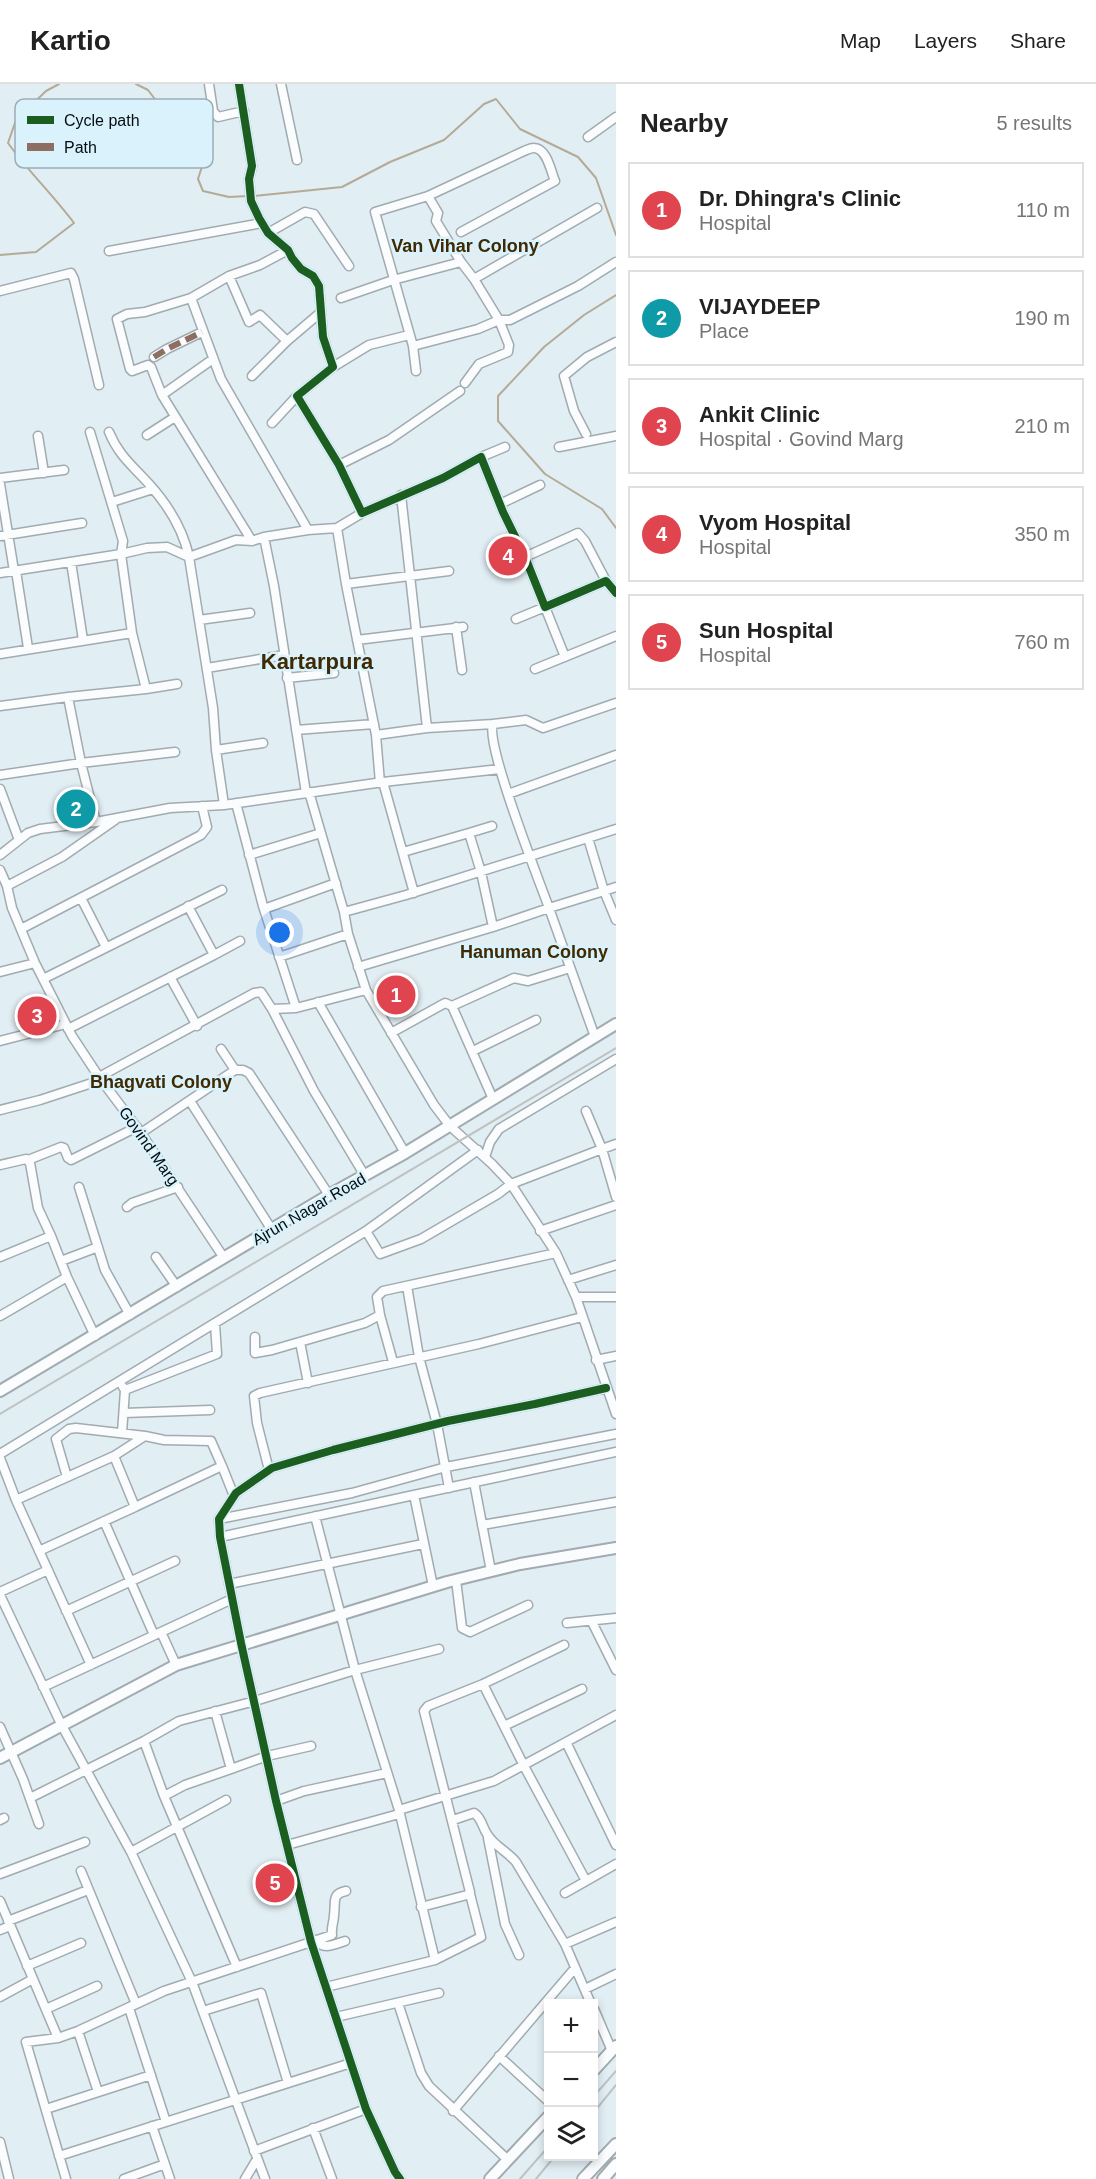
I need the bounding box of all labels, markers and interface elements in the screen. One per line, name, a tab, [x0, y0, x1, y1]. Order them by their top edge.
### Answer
text: Kartio	[30, 25, 111, 56]
text: Map	[840, 29, 881, 52]
text: Layers	[914, 29, 977, 52]
text: Share	[1010, 29, 1066, 52]
legend	[15, 99, 213, 168]
text: Nearby	[640, 108, 728, 138]
text: Cycle path	[64, 112, 140, 129]
text: 5 results	[996, 112, 1072, 134]
text: Path	[64, 139, 97, 156]
text: Dr. Dhingra's Clinic	[699, 186, 901, 211]
text: 1	[656, 199, 667, 221]
text: 110 m	[1016, 199, 1070, 221]
text: Hospital	[699, 212, 771, 234]
district label: Van Vihar Colony	[391, 236, 539, 256]
text: VIJAYDEEP	[699, 294, 820, 319]
text: 2	[656, 307, 667, 329]
text: 190 m	[1014, 307, 1070, 329]
text: Place	[699, 320, 749, 342]
text: Ankit Clinic	[699, 402, 820, 427]
text: 3	[656, 415, 667, 437]
text: 210 m	[1014, 415, 1070, 437]
text: Hospital · Govind Marg	[699, 428, 904, 450]
text: Vyom Hospital	[699, 510, 851, 535]
text: 4	[656, 523, 667, 545]
text: 350 m	[1014, 523, 1070, 545]
pin: 4	[488, 534, 528, 578]
text: Hospital	[699, 536, 771, 558]
text: Sun Hospital	[699, 618, 833, 643]
text: 5	[656, 631, 667, 653]
text: 760 m	[1014, 631, 1070, 653]
text: Hospital	[699, 644, 771, 666]
district label: Kartarpura	[261, 649, 374, 674]
pin: 2	[56, 786, 96, 832]
your location	[265, 918, 294, 947]
district label: Hanuman Colony	[460, 942, 608, 962]
pin: 1	[376, 972, 416, 1018]
pin: 3	[18, 994, 57, 1038]
district label: Bhagvati Colony	[90, 1072, 232, 1092]
street label: Govind Marg	[116, 1104, 182, 1188]
street label: Ajrun Nagar Road	[249, 1170, 369, 1248]
pin: 5	[256, 1860, 294, 1906]
map controls	[544, 1999, 598, 2161]
button: +	[544, 1999, 598, 2053]
button: −	[544, 2053, 598, 2107]
button: layers	[544, 2107, 598, 2161]

